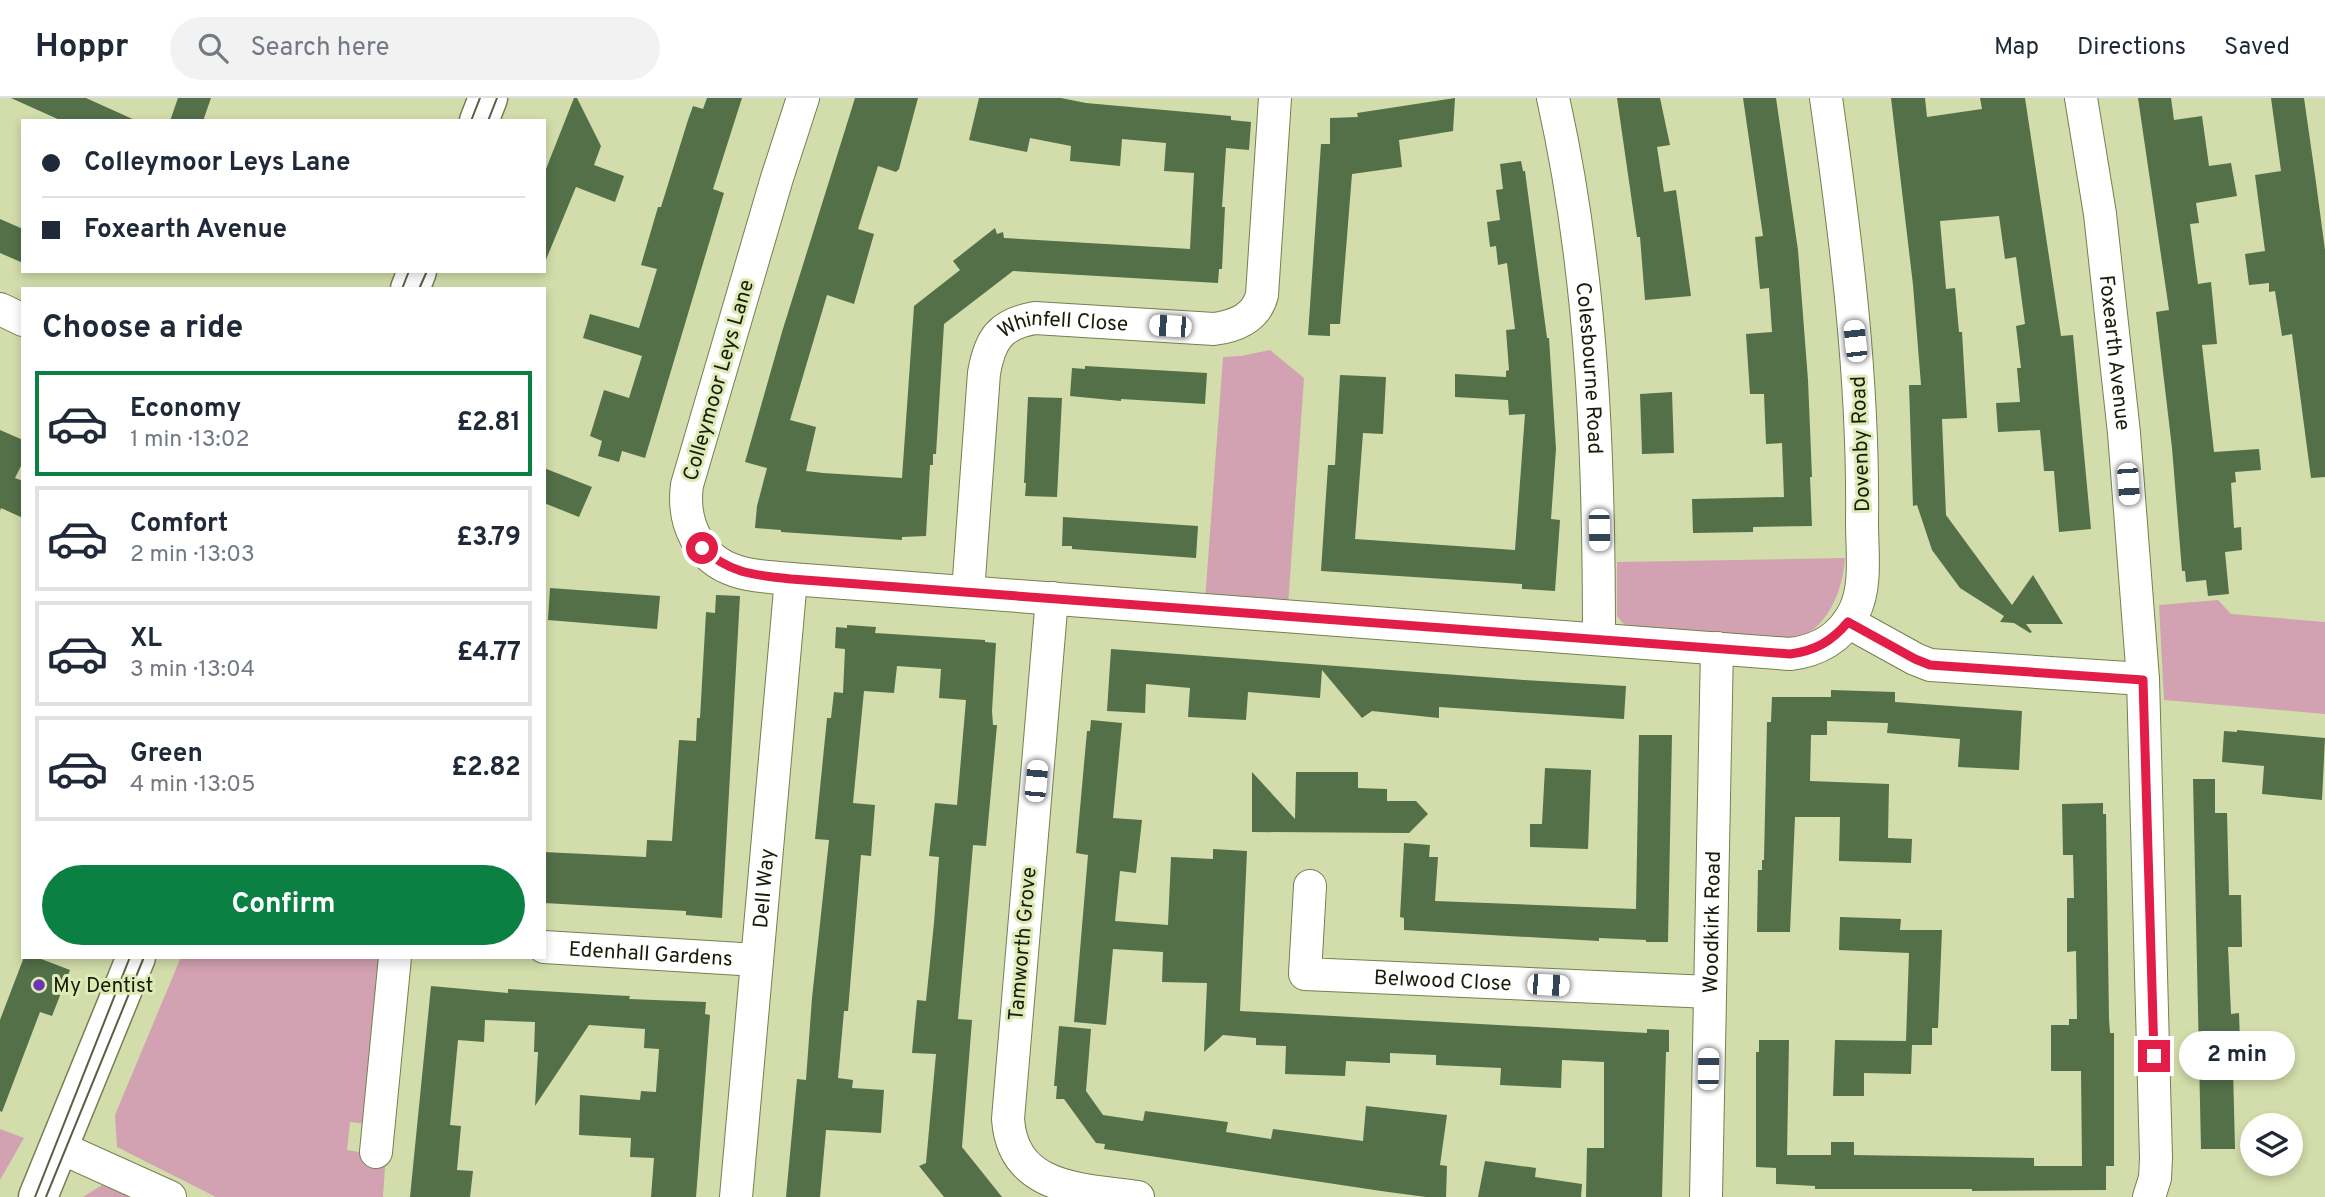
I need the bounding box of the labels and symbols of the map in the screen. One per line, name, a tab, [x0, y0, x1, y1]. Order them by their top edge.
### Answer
street label: Foxearth Avenue	[2092, 274, 2136, 432]
street label: Colleymoor Leys Lane	[678, 277, 761, 484]
street label: Colesbourne Road	[1568, 281, 1608, 455]
street label: Whinfell Close	[993, 306, 1129, 345]
car	[1149, 314, 1192, 338]
car	[1843, 319, 1868, 363]
street label: Dovenby Road	[1846, 375, 1877, 512]
car	[2117, 462, 2140, 506]
car	[1589, 509, 1610, 551]
route start	[686, 532, 718, 564]
car	[1024, 759, 1049, 803]
street label: Dell Way	[748, 847, 782, 930]
street label: Woodkirk Road	[1698, 851, 1728, 994]
street label: Tamworth Grove	[1003, 866, 1044, 1022]
street label: Edenhall Gardens	[568, 937, 734, 973]
street label: Belwood Close	[1373, 965, 1512, 998]
place label: My Dentist	[53, 973, 154, 1000]
car	[1527, 973, 1570, 997]
marker: My Dentist	[31, 977, 47, 993]
callout: 2 min	[2178, 1032, 2294, 1080]
route end	[2138, 1040, 2170, 1072]
car	[1698, 1048, 1719, 1090]

